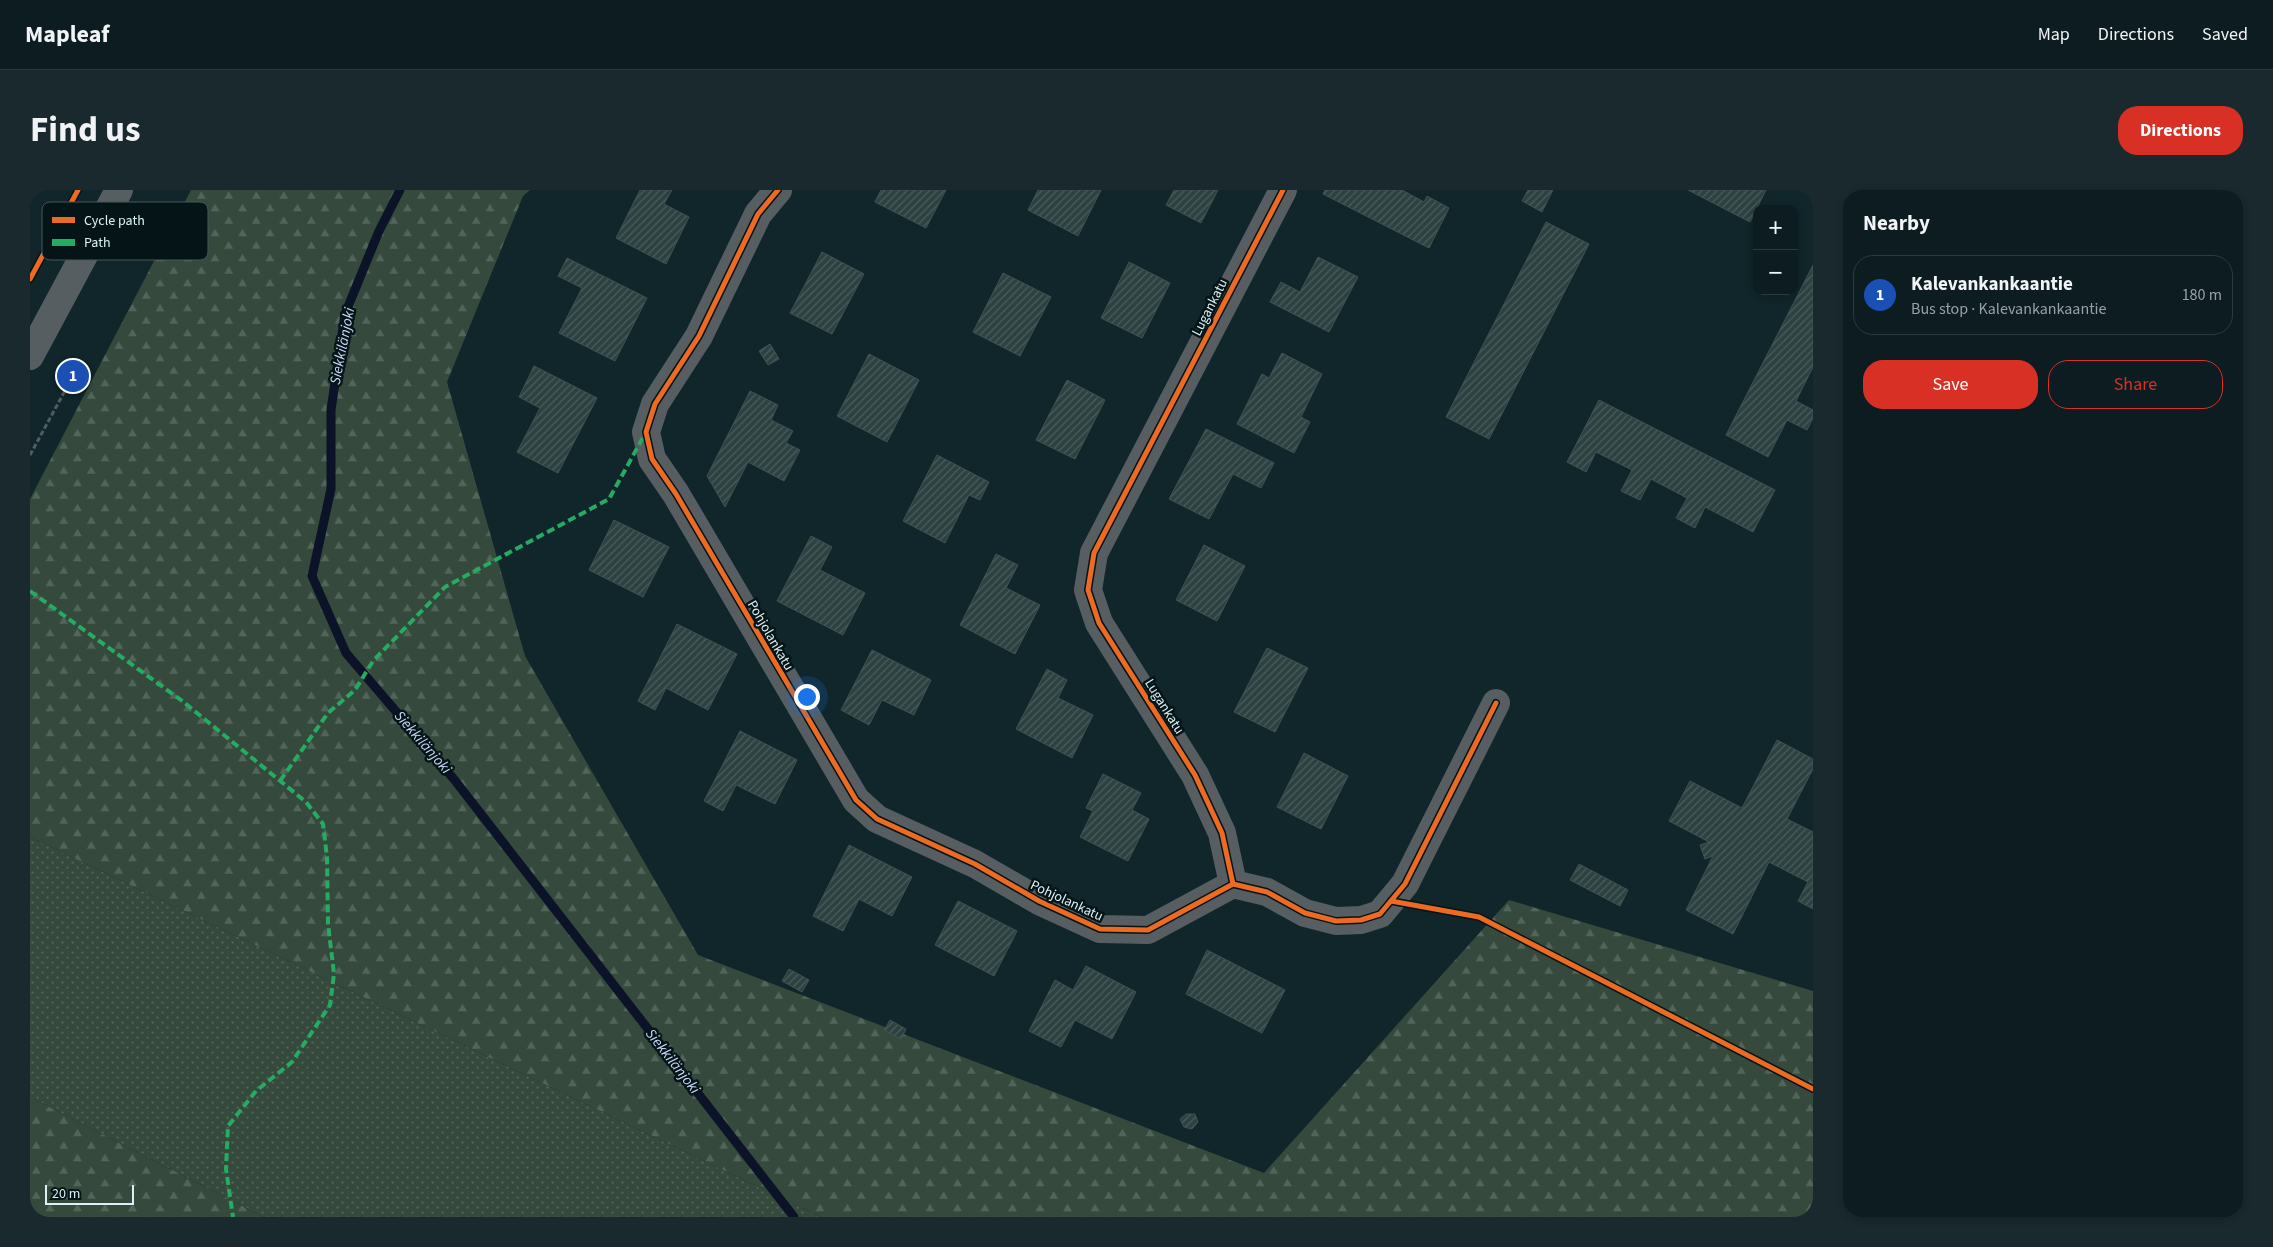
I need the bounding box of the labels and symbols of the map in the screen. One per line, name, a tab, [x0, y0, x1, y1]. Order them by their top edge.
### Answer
legend	[42, 202, 208, 260]
text: Cycle path	[84, 211, 145, 231]
text: Path	[84, 233, 111, 253]
street label: Lugankatu	[1187, 275, 1233, 340]
water label: Siekkilänjoki	[325, 305, 360, 386]
pin: 1	[57, 357, 89, 395]
street label: Pohjolankatu	[742, 597, 798, 674]
street label: Lugankatu	[1139, 675, 1189, 738]
your location	[794, 684, 820, 710]
water label: Siekkilänjoki	[389, 706, 456, 779]
street label: Pohjolankatu	[1027, 875, 1106, 926]
water label: Siekkilänjoki	[640, 1024, 705, 1099]
scale bar	[45, 1182, 134, 1205]

